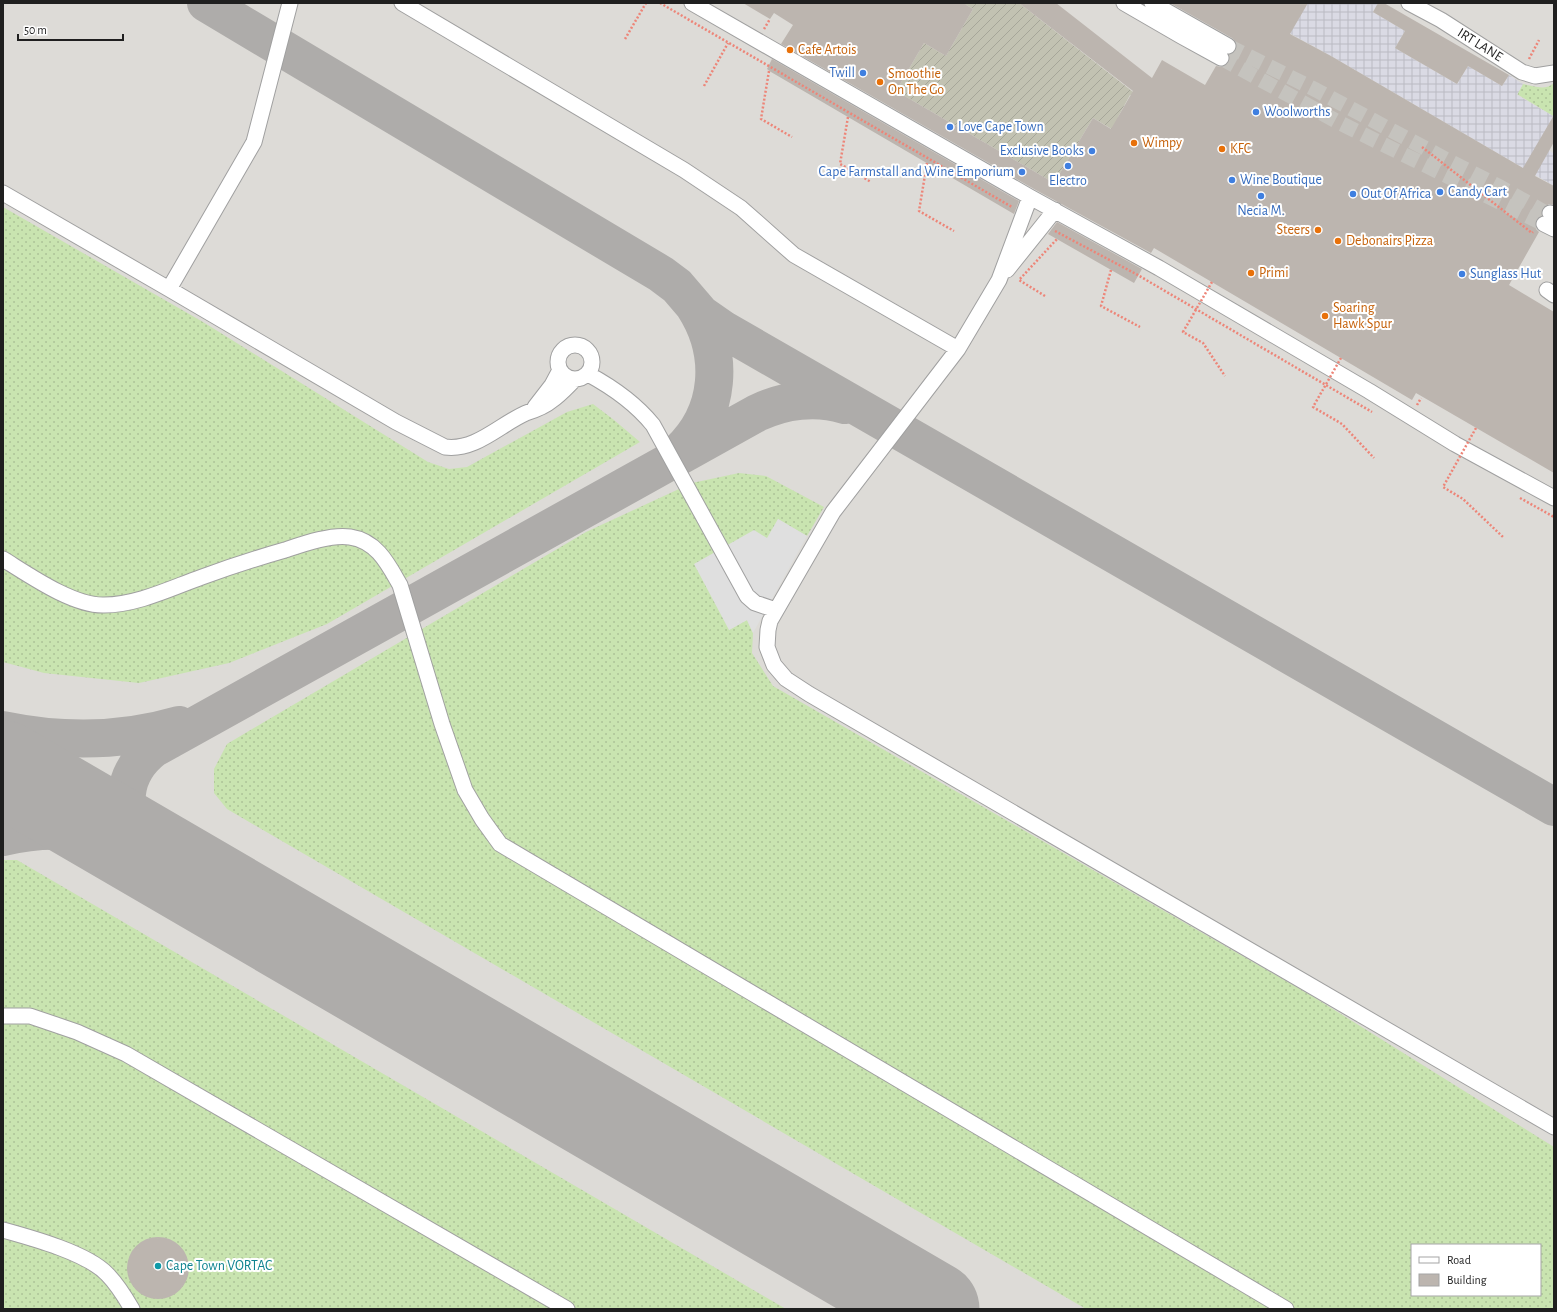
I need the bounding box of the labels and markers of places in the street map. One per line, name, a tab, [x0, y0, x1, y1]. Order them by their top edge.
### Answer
place label: Cafe Artois	[798, 43, 857, 57]
marker: Cafe Artois	[785, 45, 795, 55]
place label: Twill	[829, 66, 855, 80]
place label: Smoothie On The Go	[888, 67, 944, 97]
marker: Twill	[858, 68, 868, 78]
marker: Smoothie On The Go	[875, 77, 885, 87]
place label: Woolworths	[1264, 105, 1331, 119]
marker: Woolworths	[1251, 107, 1261, 117]
place label: Love Cape Town	[958, 120, 1044, 134]
marker: Love Cape Town	[945, 122, 955, 132]
place label: Wimpy	[1142, 136, 1182, 150]
marker: Wimpy	[1129, 138, 1139, 148]
place label: KFC	[1230, 142, 1251, 156]
place label: Exclusive Books	[1000, 144, 1084, 158]
marker: KFC	[1217, 144, 1227, 154]
marker: Exclusive Books	[1087, 146, 1097, 156]
marker: Electro	[1063, 161, 1073, 171]
place label: Cape Farmstall and Wine Emporium	[819, 165, 1014, 179]
marker: Cape Farmstall and Wine Emporium	[1017, 167, 1027, 177]
place label: Wine Boutique	[1240, 173, 1322, 187]
place label: Electro	[1049, 174, 1087, 188]
marker: Wine Boutique	[1227, 175, 1237, 185]
place label: Candy Cart	[1448, 185, 1507, 199]
place label: Out Of Africa	[1361, 187, 1432, 201]
marker: Candy Cart	[1435, 187, 1445, 197]
marker: Out Of Africa	[1348, 189, 1358, 199]
marker: Necia M.	[1256, 191, 1266, 201]
place label: Necia M.	[1237, 204, 1285, 218]
place label: Steers	[1277, 223, 1310, 237]
marker: Steers	[1313, 225, 1323, 235]
place label: Debonairs Pizza	[1346, 234, 1434, 248]
marker: Debonairs Pizza	[1333, 236, 1343, 246]
place label: Primi	[1259, 266, 1289, 280]
place label: Sunglass Hut	[1470, 267, 1542, 281]
marker: Primi	[1246, 268, 1256, 278]
marker: Sunglass Hut	[1457, 269, 1467, 279]
place label: Soaring Hawk Spur	[1333, 301, 1392, 331]
marker: Soaring Hawk Spur	[1320, 311, 1330, 321]
place label: Cape Town VORTAC	[166, 1259, 272, 1273]
marker: Cape Town VORTAC	[153, 1261, 163, 1271]

